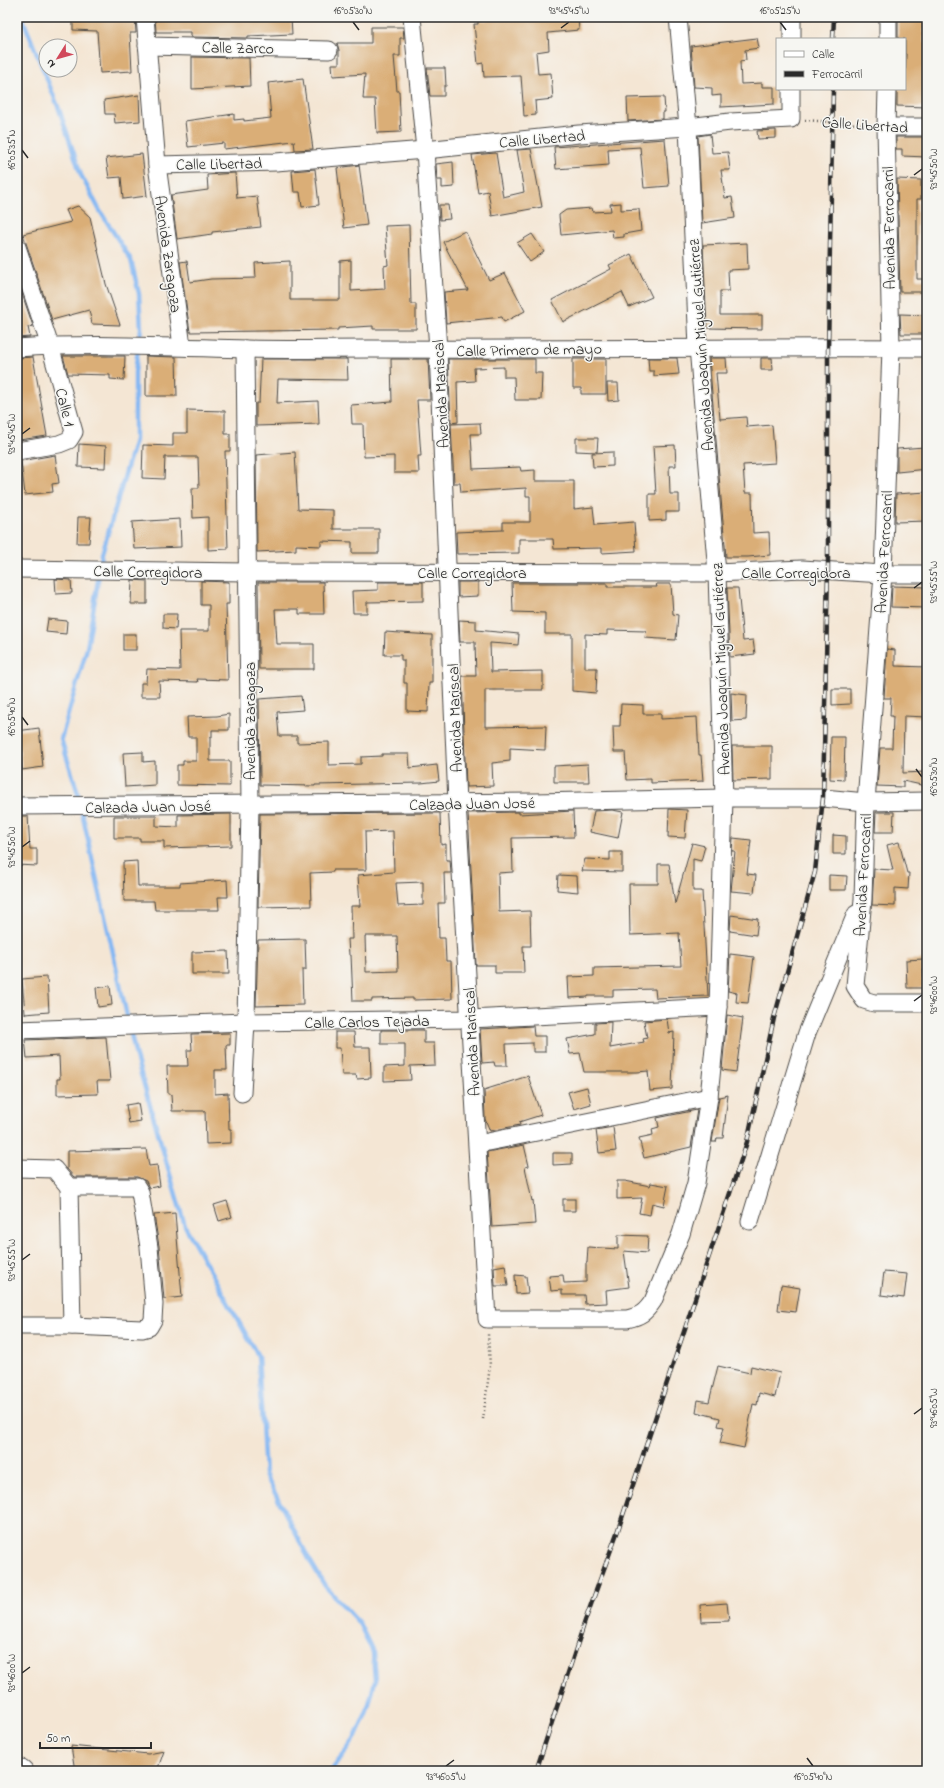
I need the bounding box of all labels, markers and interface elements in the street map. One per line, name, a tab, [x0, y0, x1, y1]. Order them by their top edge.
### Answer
text: 16°05'30"N	[334, 4, 373, 19]
text: 93°45'45"W	[549, 4, 590, 19]
text: 16°05'25"N	[759, 4, 801, 19]
street label: Calle Zarco	[202, 36, 274, 62]
north arrow	[38, 38, 78, 78]
legend	[776, 38, 906, 90]
text: Calle	[812, 46, 835, 64]
text: N	[42, 56, 59, 71]
text: Ferrocarril	[811, 66, 862, 84]
street label: Calle Libertad	[821, 111, 909, 141]
street label: Calle Libertad	[498, 124, 586, 156]
text: 16°05'35"N	[5, 130, 20, 170]
text: 93°45'50"W	[927, 148, 942, 189]
street label: Calle Libertad	[176, 152, 262, 178]
street label: Avenida Ferrocarril	[877, 166, 903, 290]
street label: Avenida Zaragoza	[147, 194, 187, 315]
street label: Avenida Joaquín Miguel Gutiérrez	[683, 238, 721, 452]
street label: Calle Primero de mayo	[456, 338, 602, 364]
street label: Avenida Mariscal	[427, 339, 457, 449]
street label: Calle 1	[48, 386, 80, 429]
text: 93°45'45"W	[5, 413, 20, 454]
street label: Avenida Ferrocarril	[870, 490, 900, 614]
street label: Calle Corregidora	[93, 560, 203, 586]
text: 93°45'55"W	[927, 561, 942, 603]
street label: Calle Corregidora	[417, 562, 527, 586]
street label: Avenida Joaquín Miguel Gutiérrez	[706, 562, 738, 776]
street label: Calle Corregidora	[741, 562, 851, 586]
street label: Avenida Zaragoza	[239, 662, 263, 780]
street label: Avenida Mariscal	[442, 663, 470, 773]
text: 16°05'40"N	[5, 697, 20, 736]
text: 16°05'30"N	[927, 757, 942, 796]
street label: Calzada Juan José	[409, 792, 536, 818]
street label: Calzada Juan José	[85, 795, 212, 821]
street label: Avenida Ferrocarril	[849, 813, 879, 937]
text: 93°45'50"W	[5, 826, 20, 867]
text: 93°46'00"W	[927, 976, 942, 1014]
street label: Avenida Mariscal	[458, 987, 488, 1097]
street label: Calle Carlos Tejada	[304, 1010, 430, 1036]
text: 93°45'55"W	[5, 1239, 20, 1281]
text: 93°46'05"W	[927, 1388, 942, 1428]
text: 93°46'00"W	[5, 1654, 20, 1692]
scale bar	[40, 1724, 151, 1750]
text: 50 m	[46, 1730, 70, 1748]
text: 93°46'05"W	[426, 1770, 466, 1785]
text: 16°05'40"N	[794, 1770, 833, 1785]

